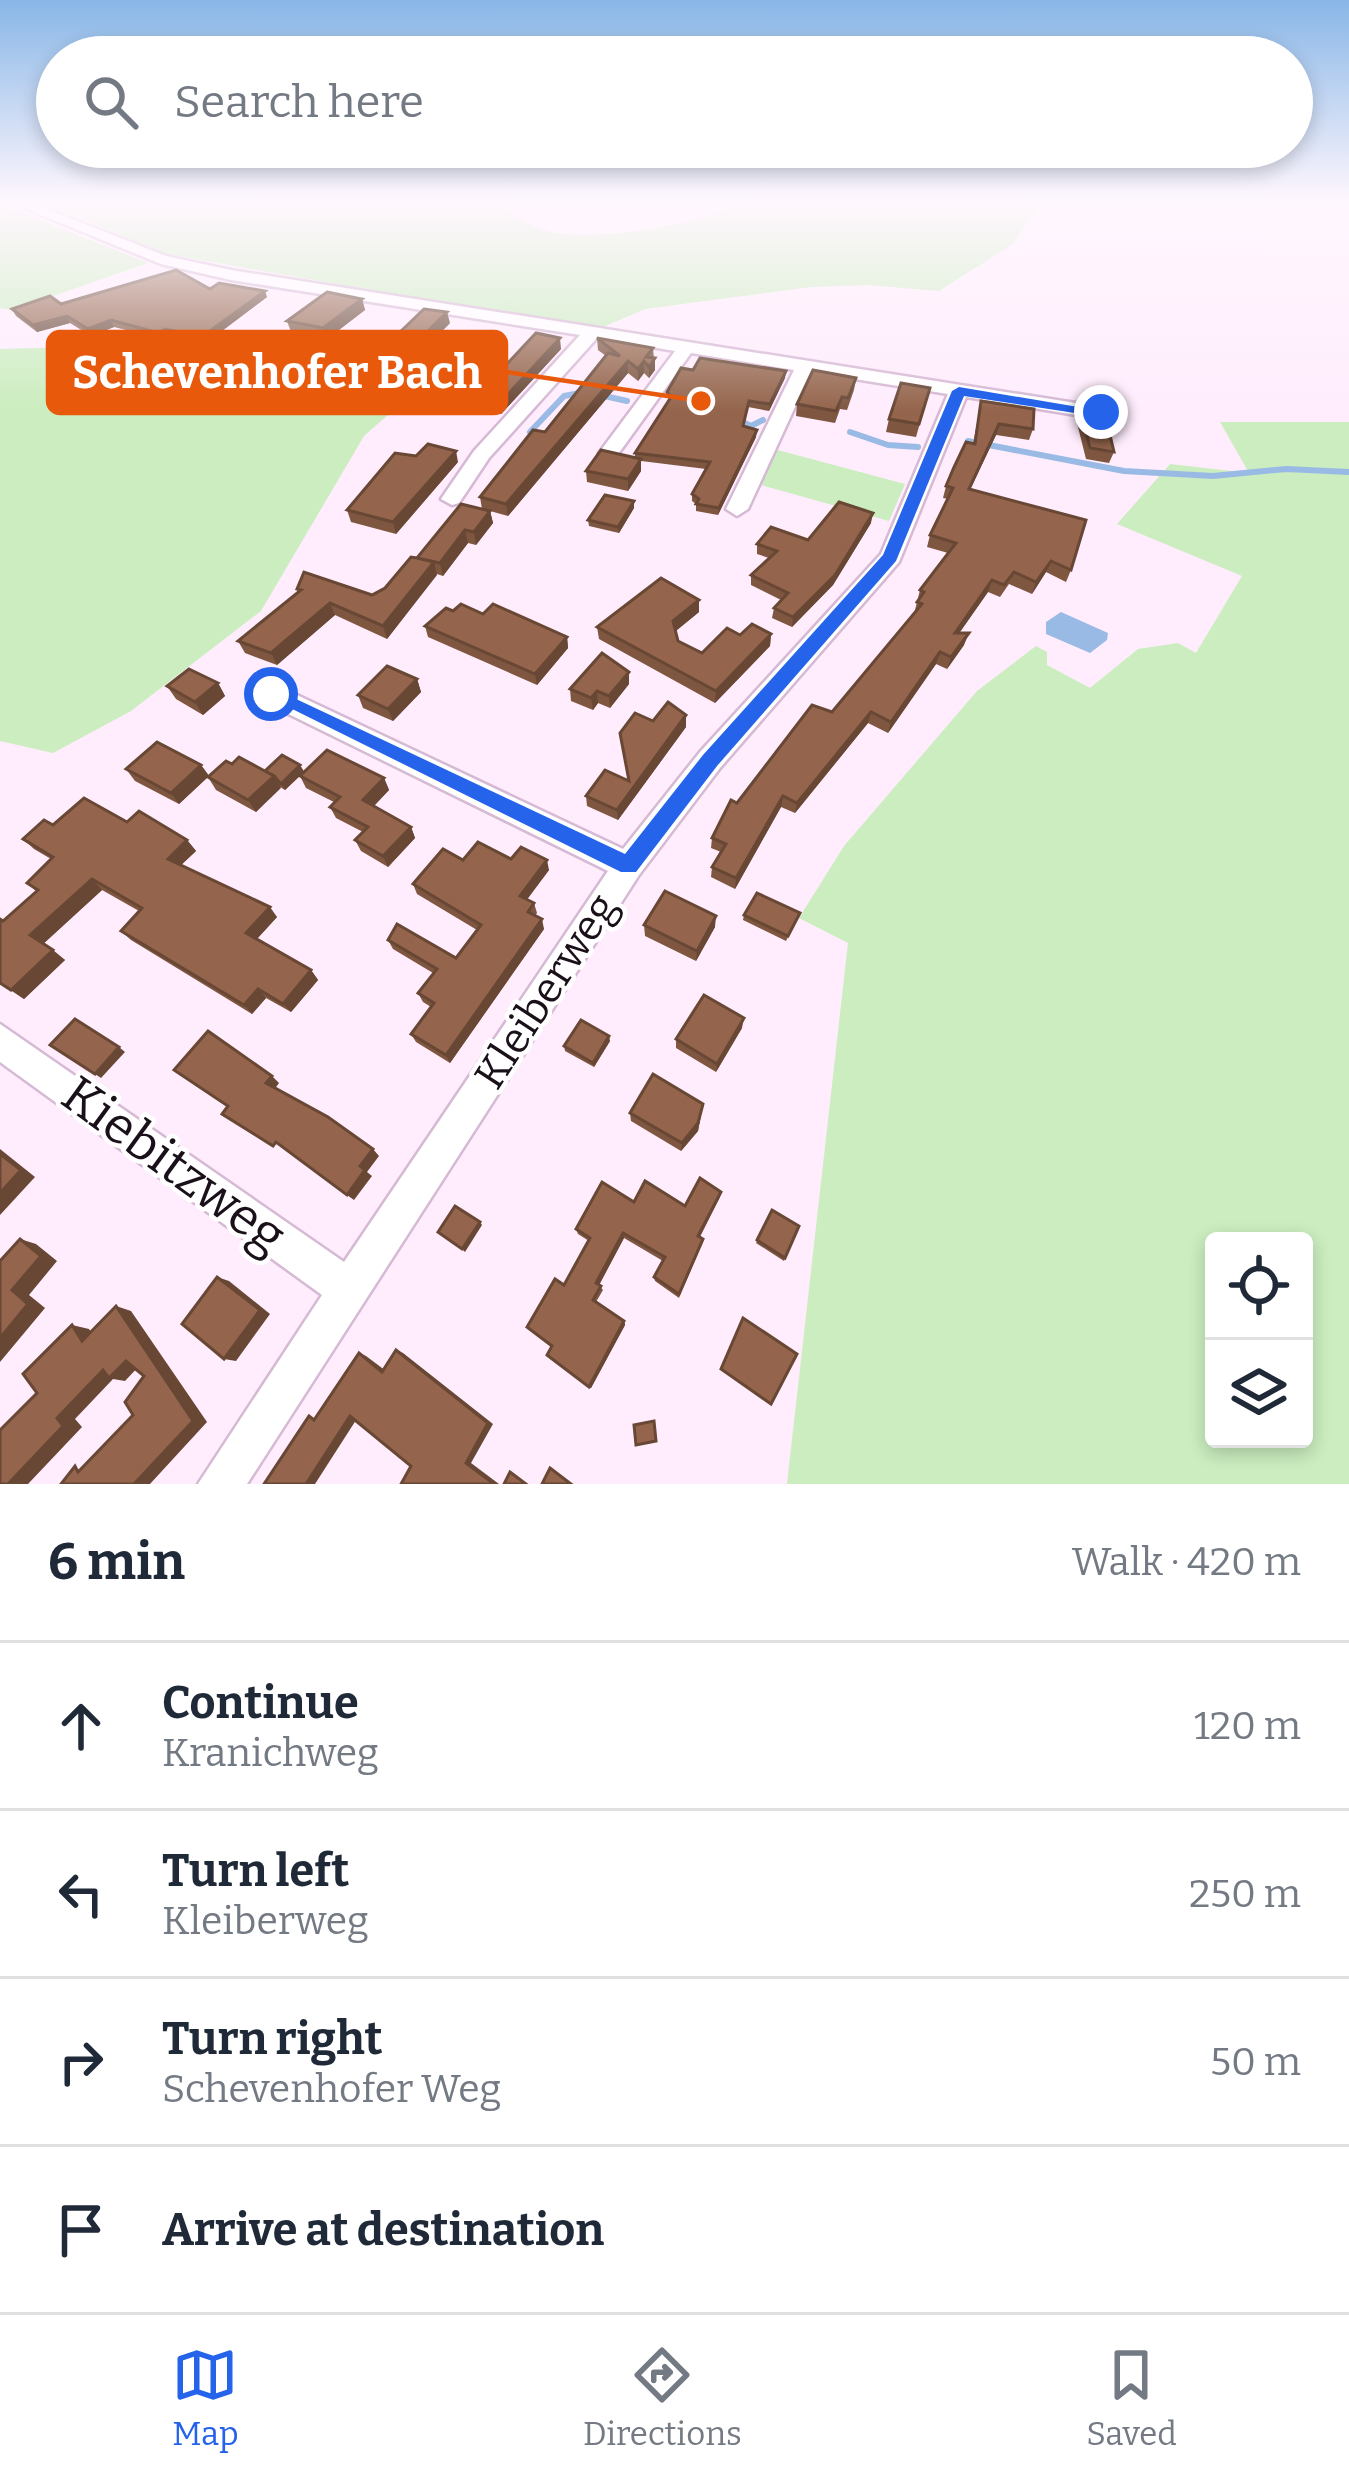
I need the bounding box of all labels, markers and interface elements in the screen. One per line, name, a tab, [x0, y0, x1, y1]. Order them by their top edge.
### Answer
search box	[36, 36, 1313, 168]
icon: search	[78, 69, 144, 135]
text: Search here	[174, 75, 424, 129]
callout: Schevenhofer Bach	[48, 332, 506, 413]
text: Schevenhofer Bach	[72, 346, 482, 400]
route end	[1074, 385, 1128, 439]
route start	[244, 667, 298, 721]
street label: Kleiberweg	[464, 884, 628, 1098]
street label: Kiebitzweg	[50, 1063, 298, 1267]
map controls	[1205, 1232, 1313, 1448]
button: locate	[1205, 1232, 1313, 1340]
button: layers	[1205, 1340, 1313, 1448]
text: 6 min	[48, 1531, 185, 1593]
text: Walk · 420 m	[1072, 1539, 1301, 1585]
text: Continue	[162, 1676, 359, 1730]
icon: ahead	[48, 1693, 114, 1759]
text: 120 m	[1194, 1703, 1301, 1749]
text: Kranichweg	[162, 1730, 379, 1776]
text: Turn left	[162, 1844, 349, 1898]
icon: left	[48, 1861, 114, 1927]
text: 250 m	[1189, 1871, 1301, 1917]
text: Kleiberweg	[162, 1898, 369, 1944]
text: Turn right	[162, 2012, 382, 2066]
icon: right	[48, 2029, 114, 2095]
text: 50 m	[1210, 2039, 1301, 2085]
text: Schevenhofer Weg	[162, 2066, 501, 2112]
icon: arrive	[48, 2197, 114, 2263]
text: Arrive at destination	[162, 2203, 604, 2257]
tab: Map	[172, 2342, 239, 2454]
tab: Directions	[583, 2342, 742, 2454]
tab: Saved	[1086, 2342, 1177, 2454]

